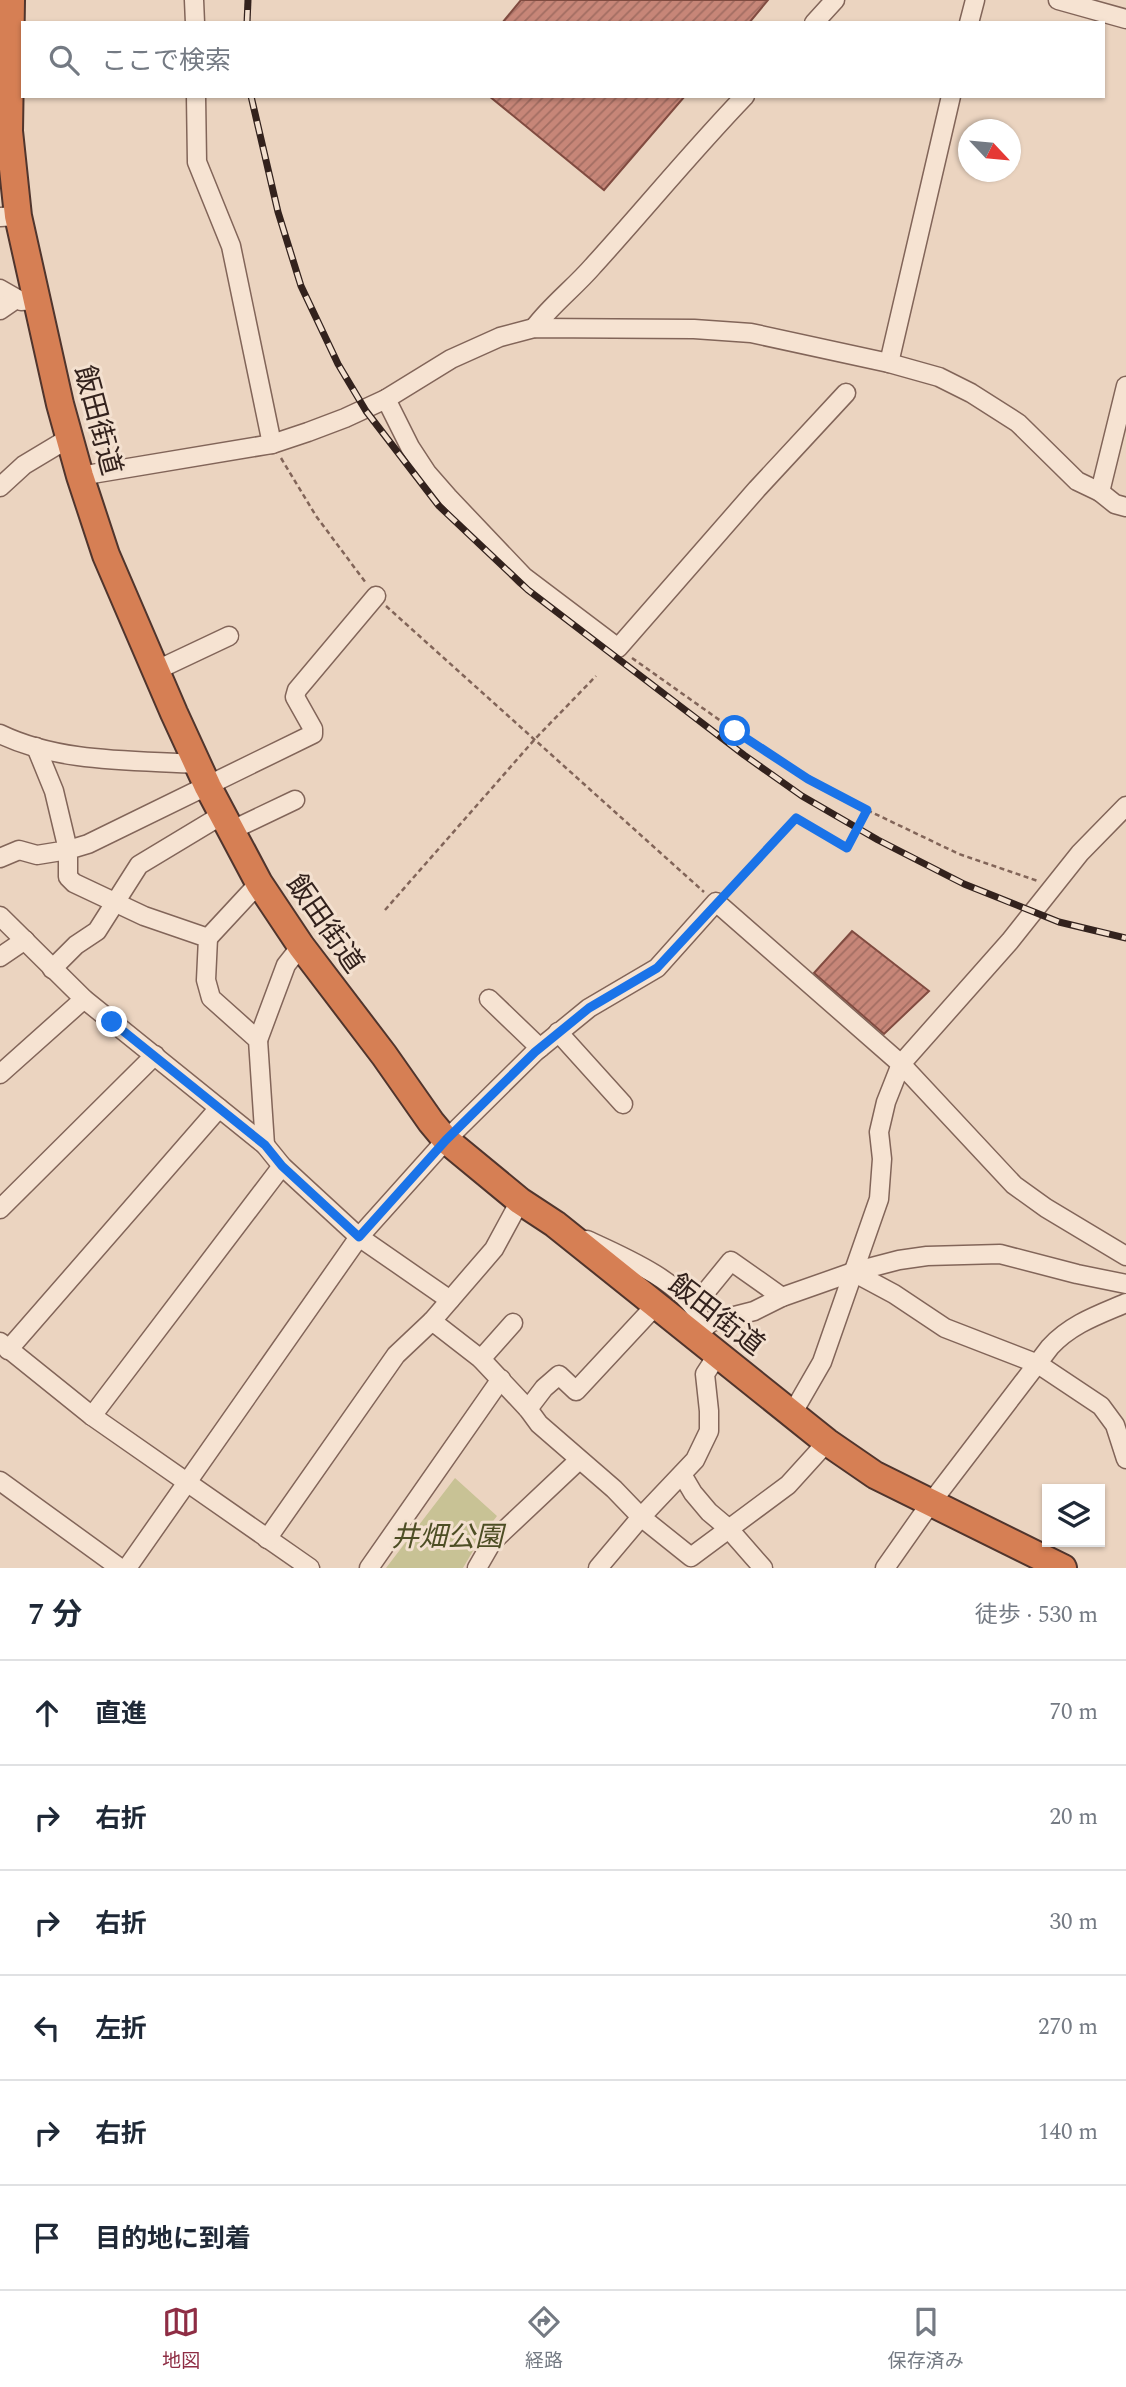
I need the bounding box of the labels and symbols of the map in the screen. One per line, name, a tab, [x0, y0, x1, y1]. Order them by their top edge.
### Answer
north arrow	[958, 119, 1021, 182]
street label: 飯田街道	[62, 361, 133, 480]
route start	[719, 715, 750, 746]
street label: 飯田街道	[275, 866, 375, 982]
route end	[96, 1006, 127, 1037]
street label: 飯田街道	[659, 1264, 773, 1367]
park label: 井畑公園	[391, 1516, 507, 1559]

